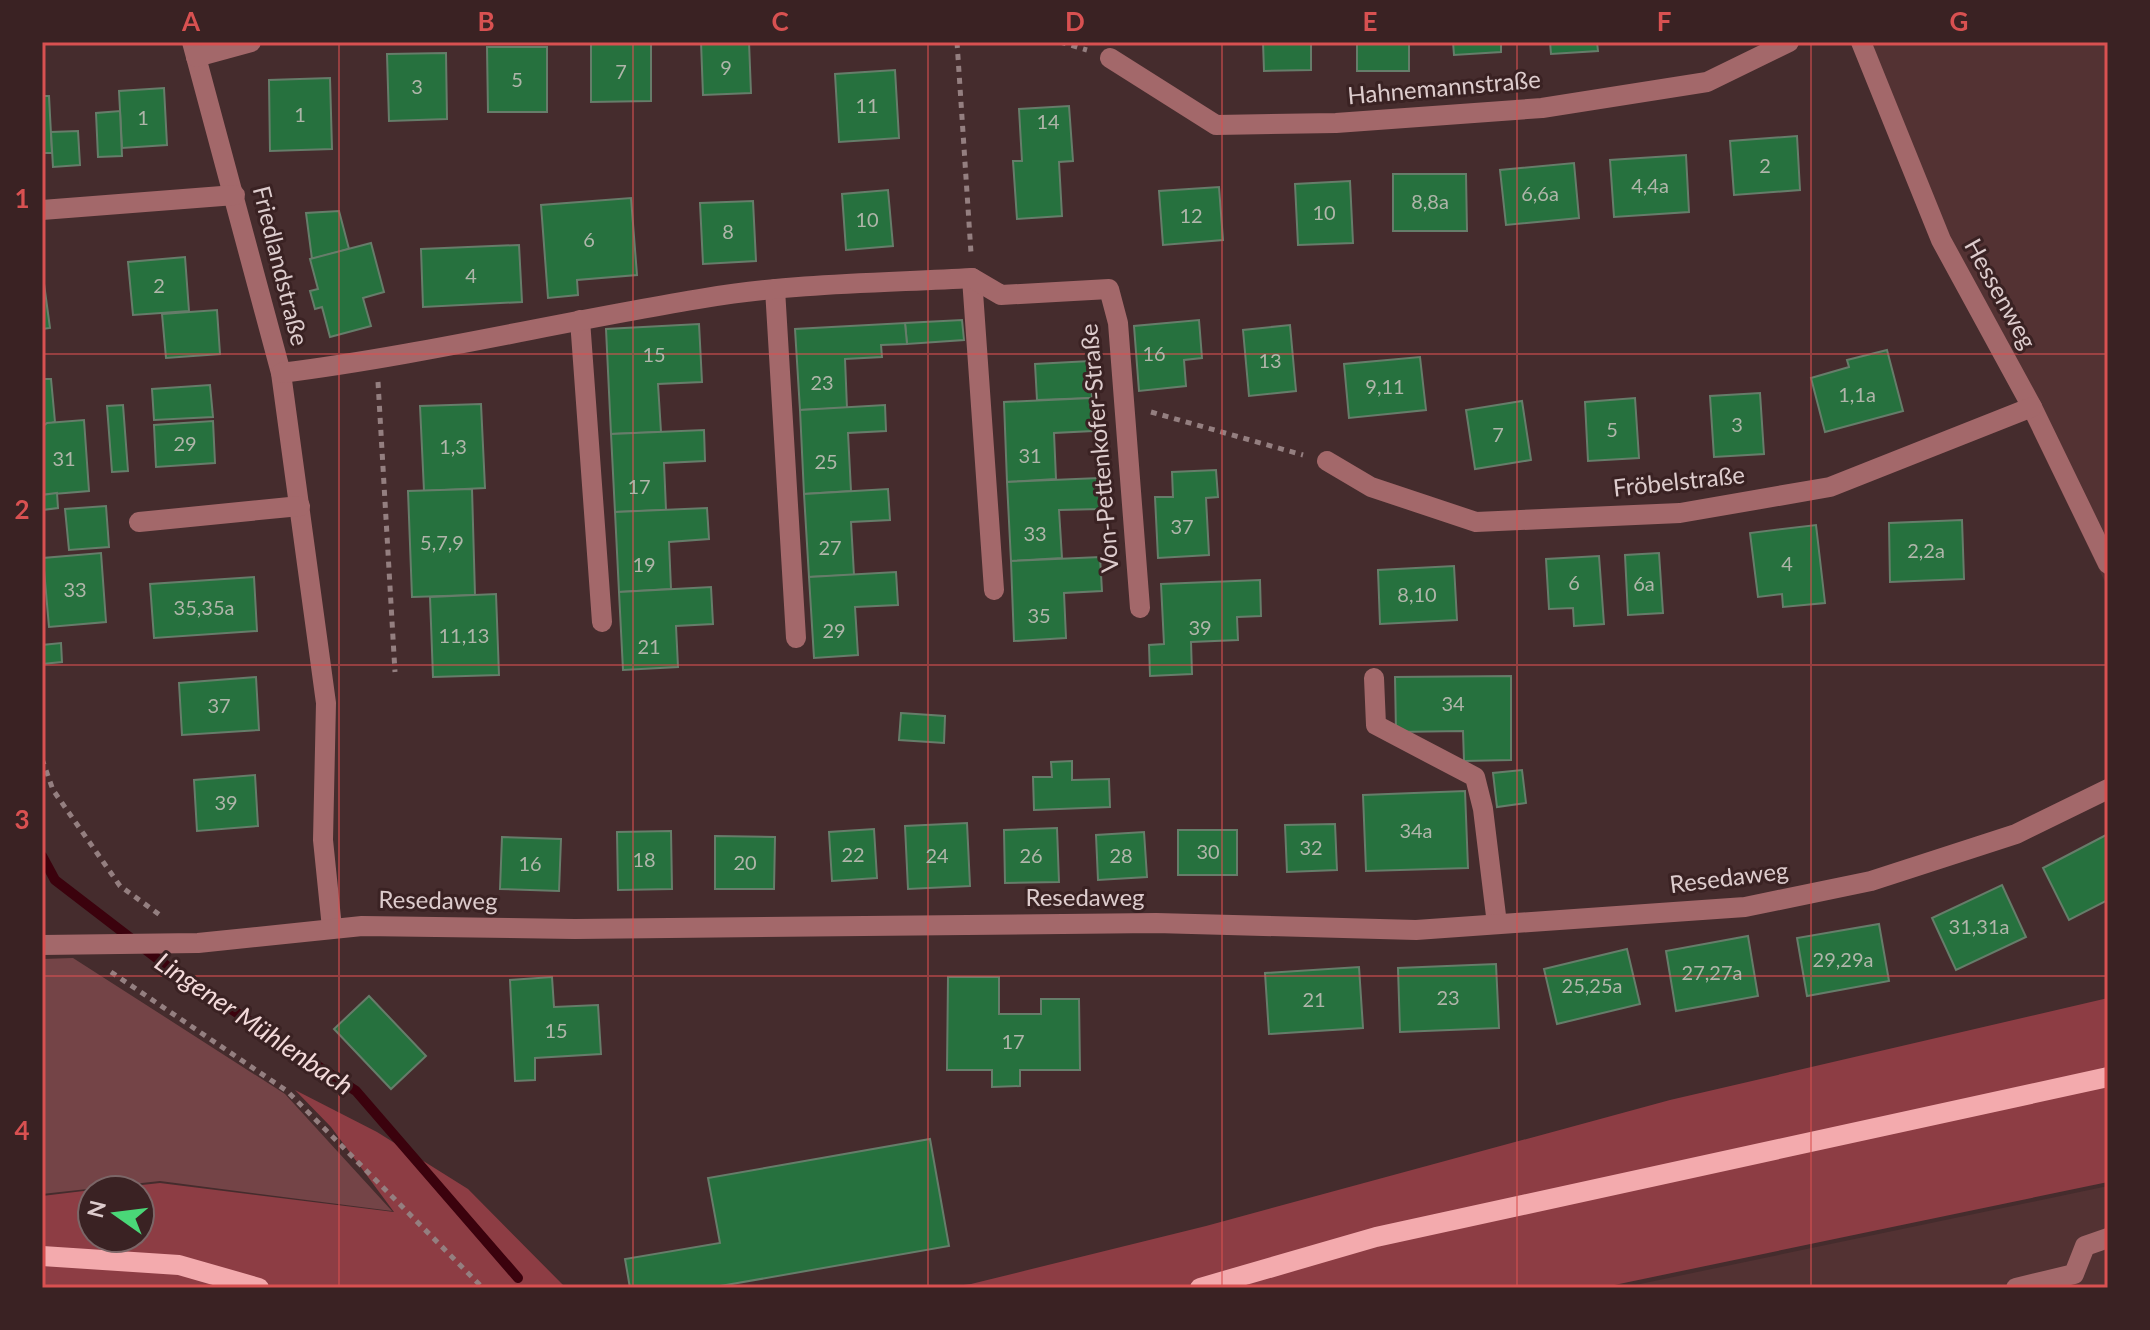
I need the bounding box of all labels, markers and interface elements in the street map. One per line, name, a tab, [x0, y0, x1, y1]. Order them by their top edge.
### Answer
text: A	[181, 5, 201, 37]
text: B	[477, 5, 495, 37]
text: C	[771, 5, 789, 37]
text: D	[1065, 5, 1085, 37]
text: E	[1363, 5, 1377, 37]
text: F	[1657, 5, 1671, 37]
text: G	[1950, 5, 1968, 37]
house number: 9	[720, 55, 732, 79]
house number: 7	[615, 59, 627, 83]
street label: Hahnemannstraße	[1346, 64, 1542, 109]
house number: 5	[511, 67, 523, 91]
house number: 3	[411, 74, 423, 98]
house number: 11	[855, 93, 879, 117]
house number: 1	[294, 102, 306, 126]
house number: 1	[137, 105, 149, 129]
house number: 14	[1036, 109, 1060, 133]
house number: 2	[1759, 153, 1771, 177]
house number: 4,4a	[1631, 173, 1669, 197]
house number: 6,6a	[1521, 181, 1559, 205]
text: 1	[14, 182, 30, 214]
street label: Friedlandstraße	[248, 183, 315, 349]
house number: 8,8a	[1411, 189, 1449, 213]
house number: 10	[1312, 200, 1336, 224]
house number: 12	[1179, 203, 1203, 227]
house number: 10	[855, 207, 879, 231]
house number: 8	[722, 219, 734, 243]
house number: 6	[583, 227, 595, 251]
street label: Hessenweg	[1959, 233, 2043, 353]
house number: 4	[465, 263, 477, 287]
house number: 2	[153, 273, 165, 297]
street label: Von-Pettenkofer-Straße	[1073, 322, 1124, 574]
house number: 16	[1142, 341, 1166, 365]
house number: 15	[642, 342, 666, 366]
house number: 13	[1258, 348, 1282, 372]
house number: 23	[810, 370, 834, 394]
house number: 9,11	[1365, 374, 1405, 398]
house number: 1,1a	[1838, 382, 1876, 406]
house number: 3	[1731, 412, 1743, 436]
house number: 5	[1606, 417, 1618, 441]
house number: 7	[1492, 422, 1504, 446]
house number: 29	[173, 431, 197, 455]
house number: 1,3	[439, 434, 467, 458]
house number: 31	[1018, 443, 1042, 467]
house number: 31	[52, 446, 76, 470]
house number: 25	[814, 449, 838, 473]
street label: Fröbelstraße	[1612, 459, 1746, 502]
house number: 17	[627, 474, 651, 498]
text: 2	[14, 493, 30, 525]
house number: 37	[1170, 514, 1194, 538]
house number: 33	[1023, 521, 1047, 545]
house number: 5,7,9	[420, 530, 464, 554]
house number: 27	[818, 535, 842, 559]
house number: 2,2a	[1907, 538, 1945, 562]
house number: 4	[1781, 551, 1793, 575]
house number: 19	[632, 552, 656, 576]
house number: 6	[1568, 570, 1580, 594]
house number: 6a	[1633, 571, 1655, 595]
house number: 33	[63, 577, 87, 601]
house number: 8,10	[1397, 582, 1437, 606]
house number: 35,35a	[174, 595, 234, 619]
house number: 35	[1027, 603, 1051, 627]
house number: 39	[1188, 615, 1212, 639]
house number: 29	[822, 618, 846, 642]
house number: 11,13	[439, 623, 489, 647]
house number: 21	[637, 634, 661, 658]
house number: 34	[1441, 691, 1465, 715]
house number: 37	[207, 693, 231, 717]
house number: 39	[214, 790, 238, 814]
text: 3	[14, 803, 30, 835]
house number: 34a	[1399, 818, 1433, 842]
house number: 32	[1299, 835, 1323, 859]
house number: 30	[1196, 839, 1220, 863]
house number: 22	[841, 842, 865, 866]
house number: 24	[925, 843, 949, 867]
house number: 26	[1019, 843, 1043, 867]
house number: 28	[1109, 843, 1133, 867]
house number: 18	[632, 847, 656, 871]
house number: 20	[733, 850, 757, 874]
house number: 16	[518, 851, 542, 875]
street label: Resedaweg	[1668, 855, 1790, 898]
street label: Resedaweg	[1025, 882, 1145, 911]
street label: Resedaweg	[378, 884, 498, 915]
house number: 31,31a	[1949, 914, 2009, 938]
water label: Lingener Mühlenbach	[149, 945, 360, 1101]
house number: 29,29a	[1813, 947, 1873, 971]
house number: 27,27a	[1682, 960, 1742, 984]
house number: 25,25a	[1562, 973, 1622, 997]
house number: 23	[1436, 985, 1460, 1009]
house number: 21	[1302, 987, 1326, 1011]
house number: 15	[544, 1018, 568, 1042]
house number: 17	[1001, 1029, 1025, 1053]
text: 4	[14, 1114, 30, 1146]
north arrow	[76, 1174, 156, 1254]
text: N	[81, 1198, 111, 1221]

